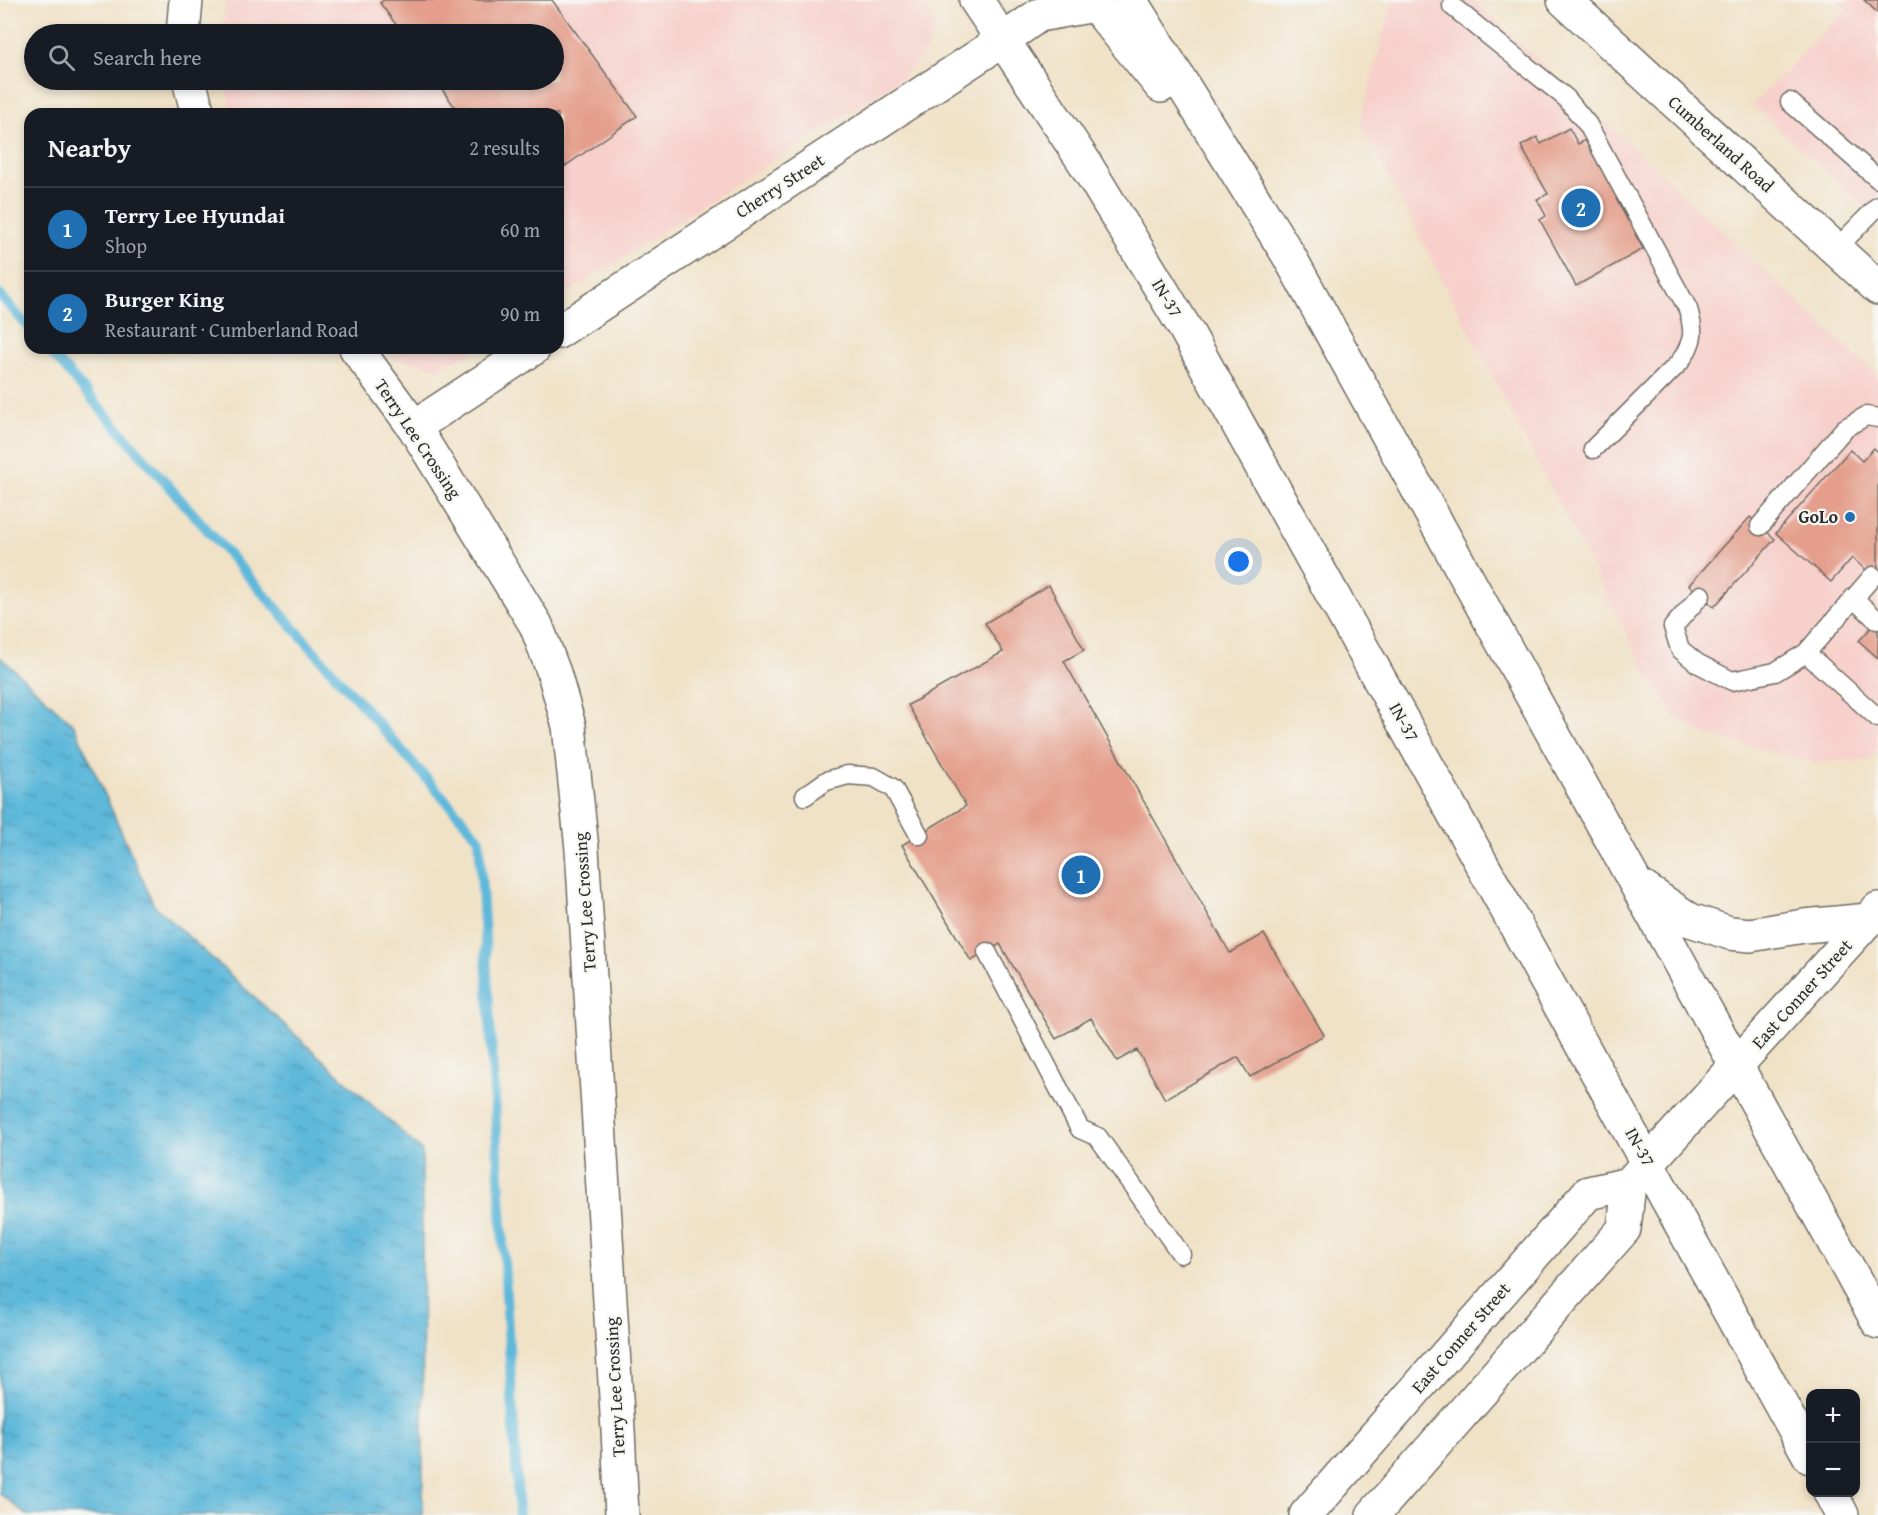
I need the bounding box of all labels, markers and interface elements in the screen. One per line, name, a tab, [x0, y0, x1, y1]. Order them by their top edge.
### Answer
search box	[24, 24, 564, 90]
icon: search	[45, 41, 78, 74]
text: Search here	[93, 41, 202, 73]
street label: Cumberland Road	[1662, 89, 1781, 199]
text: Nearby	[48, 128, 131, 167]
text: 2 results	[469, 133, 540, 162]
street label: Cherry Street	[730, 146, 830, 225]
pin: 2	[1562, 186, 1600, 230]
text: Terry Lee Hyundai	[105, 199, 285, 231]
text: 1	[62, 215, 73, 244]
text: 60 m	[500, 215, 540, 244]
text: Shop	[105, 231, 147, 260]
street label: IN-37	[1145, 273, 1190, 322]
text: Burger King	[105, 283, 224, 315]
text: 2	[62, 299, 73, 328]
text: 90 m	[500, 299, 540, 328]
text: Restaurant · Cumberland Road	[105, 315, 358, 344]
street label: Terry Lee Crossing	[368, 373, 469, 504]
place label: GoLo	[1799, 503, 1838, 530]
marker: GoLo	[1843, 510, 1857, 524]
your location	[1224, 547, 1253, 576]
street label: IN-37	[1383, 697, 1426, 746]
street label: Terry Lee Crossing	[566, 831, 603, 973]
pin: 1	[1062, 852, 1100, 898]
street label: East Conner Street	[1745, 932, 1859, 1055]
street label: IN-37	[1619, 1122, 1662, 1171]
street label: East Conner Street	[1405, 1276, 1517, 1399]
street label: Terry Lee Crossing	[597, 1317, 632, 1458]
map controls	[1806, 1389, 1860, 1497]
button: +	[1806, 1389, 1860, 1443]
button: −	[1806, 1443, 1860, 1497]

